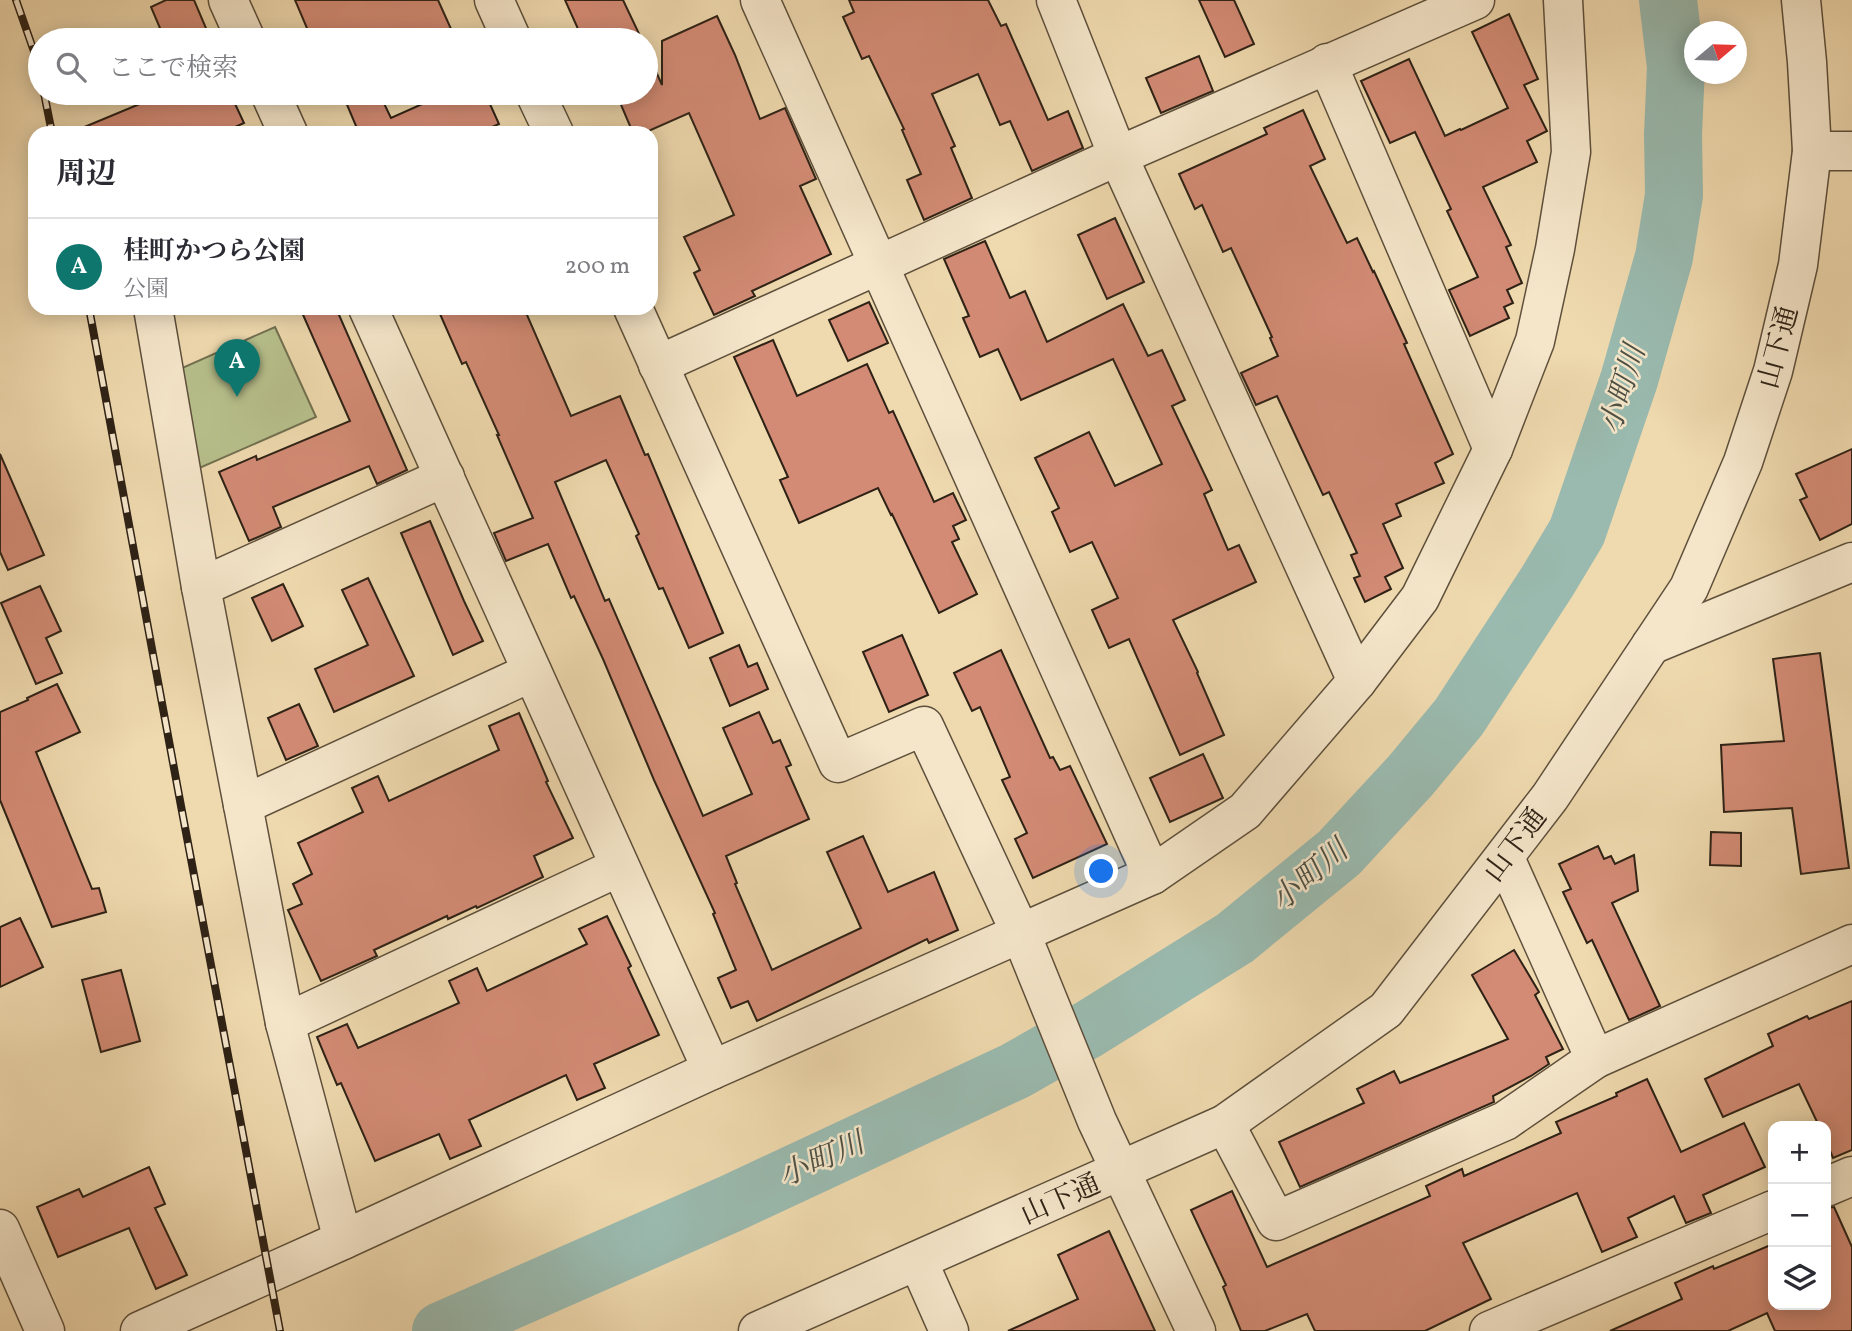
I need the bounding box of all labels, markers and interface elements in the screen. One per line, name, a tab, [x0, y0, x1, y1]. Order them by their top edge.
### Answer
north arrow	[1684, 21, 1747, 84]
search box	[28, 28, 658, 105]
icon: search	[52, 48, 90, 86]
text: ここで検索	[108, 51, 238, 87]
text: 周辺	[56, 154, 116, 196]
text: 桂町かつら公園	[123, 234, 305, 270]
text: A	[71, 251, 87, 283]
text: 200 m	[565, 251, 630, 283]
text: 公園	[123, 274, 169, 306]
street label: 山下通	[1750, 302, 1809, 393]
water label: 小町川	[1591, 338, 1658, 439]
pin: A	[214, 339, 260, 397]
street label: 山下通	[1475, 800, 1557, 891]
water label: 小町川	[1263, 829, 1360, 922]
your location	[1084, 854, 1118, 888]
map controls	[1768, 1121, 1831, 1310]
button: +	[1768, 1121, 1831, 1184]
water label: 小町川	[772, 1122, 874, 1198]
street label: 山下通	[1015, 1165, 1107, 1235]
button: −	[1768, 1184, 1831, 1247]
button: layers	[1768, 1247, 1831, 1310]

